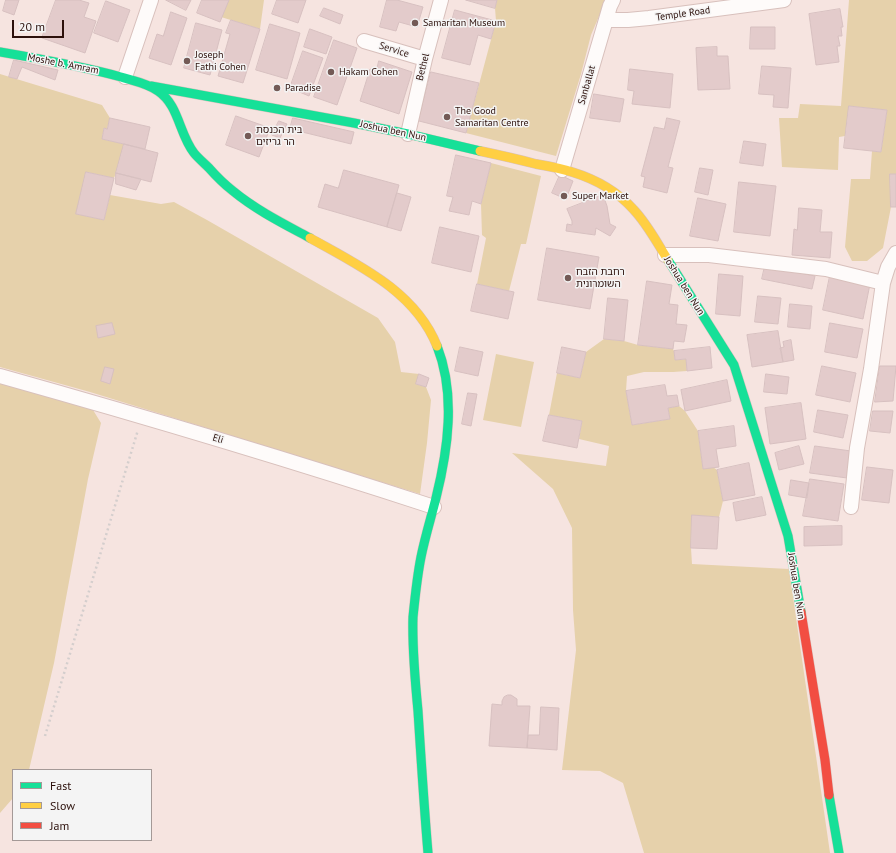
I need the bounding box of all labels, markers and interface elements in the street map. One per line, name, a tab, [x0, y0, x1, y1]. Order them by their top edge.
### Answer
street label: Temple Road	[655, 4, 711, 24]
scale bar	[14, 12, 66, 38]
place label: Samaritan Museum	[423, 17, 505, 29]
marker: Samaritan Museum	[410, 18, 420, 28]
text: 20 m	[19, 19, 45, 34]
street label: Service	[378, 40, 410, 60]
place label: Joseph Fathi Cohen	[195, 49, 246, 72]
street label: Moshe b. 'Amram	[26, 51, 100, 77]
street label: Bethel	[414, 52, 432, 82]
marker: Joseph Fathi Cohen	[182, 56, 192, 66]
street label: Sanballat	[576, 64, 598, 106]
place label: Hakam Cohen	[339, 66, 398, 78]
marker: Hakam Cohen	[326, 67, 336, 77]
place label: Paradise	[285, 82, 321, 94]
marker: Paradise	[272, 83, 282, 93]
place label: The Good Samaritan Centre	[455, 105, 529, 128]
marker: The Good Samaritan Centre	[442, 112, 452, 122]
street label: Joshua ben Nun	[359, 118, 427, 144]
place label: בית הכנסת הר גריזים	[256, 124, 302, 148]
marker: בית הכנסת הר גריזים	[243, 131, 253, 141]
place label: Super Market	[572, 190, 629, 202]
marker: Super Market	[559, 191, 569, 201]
street label: Joshua ben Nun	[661, 254, 707, 318]
place label: רחבת הזבח השומרונית	[576, 266, 625, 290]
marker: רחבת הזבח השומרונית	[563, 273, 573, 283]
street label: Eli	[211, 432, 225, 446]
street label: Joshua ben Nun	[785, 552, 807, 620]
legend	[12, 769, 152, 841]
text: Fast	[50, 778, 71, 793]
text: Slow	[50, 798, 75, 813]
text: Jam	[50, 818, 69, 833]

